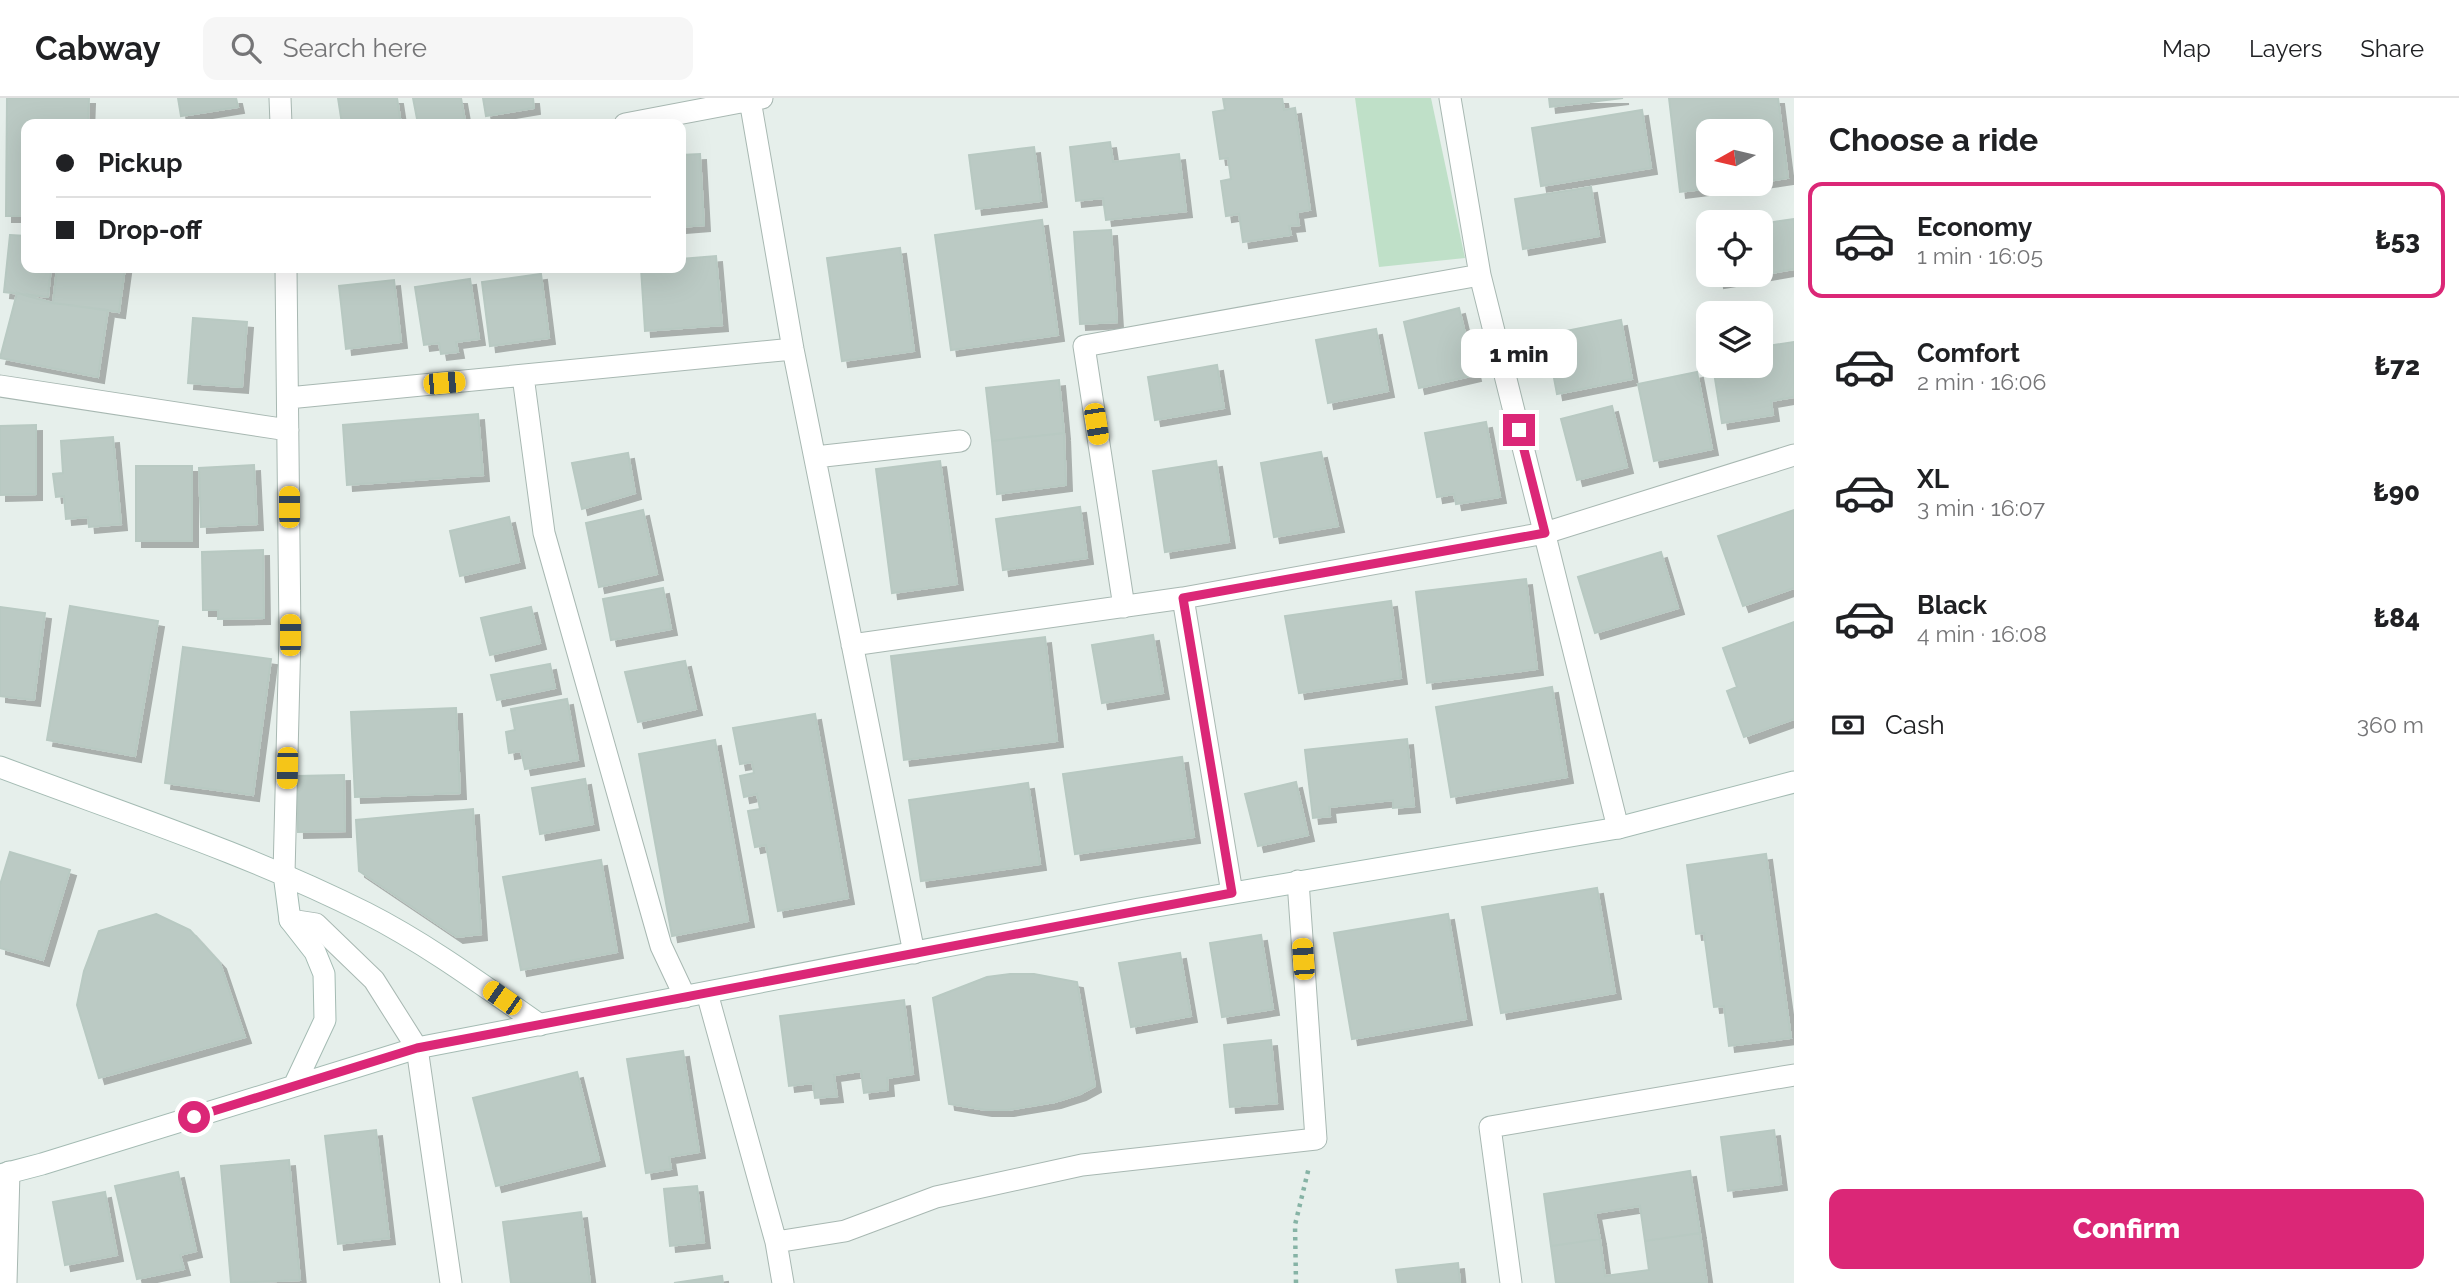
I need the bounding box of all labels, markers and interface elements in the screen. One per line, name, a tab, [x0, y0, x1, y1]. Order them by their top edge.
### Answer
search box	[203, 17, 693, 80]
text: Cabway	[35, 29, 161, 68]
icon: search	[227, 29, 265, 67]
text: Search here	[283, 33, 427, 63]
text: Map	[2162, 34, 2211, 63]
text: Layers	[2249, 34, 2322, 63]
text: Share	[2360, 34, 2424, 63]
north arrow	[1696, 119, 1773, 196]
map controls	[1696, 119, 1773, 378]
text: Choose a ride	[1829, 121, 2038, 158]
text: Pickup	[98, 148, 183, 178]
icon: car	[1833, 209, 1896, 272]
button: locate	[1696, 210, 1773, 287]
text: Economy	[1917, 212, 2032, 242]
text: Drop-off	[98, 215, 202, 245]
text: ₺53	[2375, 225, 2420, 255]
text: 1 min · 16:05	[1917, 242, 2043, 269]
button: layers	[1696, 301, 1773, 378]
callout: 1 min	[1461, 328, 1577, 378]
icon: car	[1833, 335, 1896, 398]
text: Comfort	[1917, 338, 2020, 368]
text: 1 min	[1489, 340, 1549, 367]
text: ₺72	[2374, 351, 2420, 381]
text: 2 min · 16:06	[1917, 368, 2046, 395]
car	[423, 371, 466, 395]
car	[1083, 402, 1110, 446]
route end	[1503, 414, 1535, 446]
icon: car	[1833, 461, 1896, 524]
text: XL	[1917, 464, 1949, 494]
text: ₺90	[2373, 477, 2420, 507]
car	[279, 486, 300, 528]
text: 3 min · 16:07	[1917, 494, 2045, 521]
icon: car	[1833, 587, 1896, 650]
text: Black	[1917, 590, 1987, 620]
text: ₺84	[2374, 603, 2420, 633]
car	[280, 614, 301, 656]
text: 4 min · 16:08	[1917, 620, 2047, 647]
icon: cash	[1829, 706, 1867, 744]
text: Cash	[1885, 710, 1945, 740]
text: 360 m	[2357, 711, 2424, 738]
car	[277, 747, 298, 789]
car	[1292, 937, 1315, 981]
car	[479, 977, 526, 1019]
route start	[178, 1101, 210, 1133]
button: Confirm	[1829, 1189, 2424, 1269]

